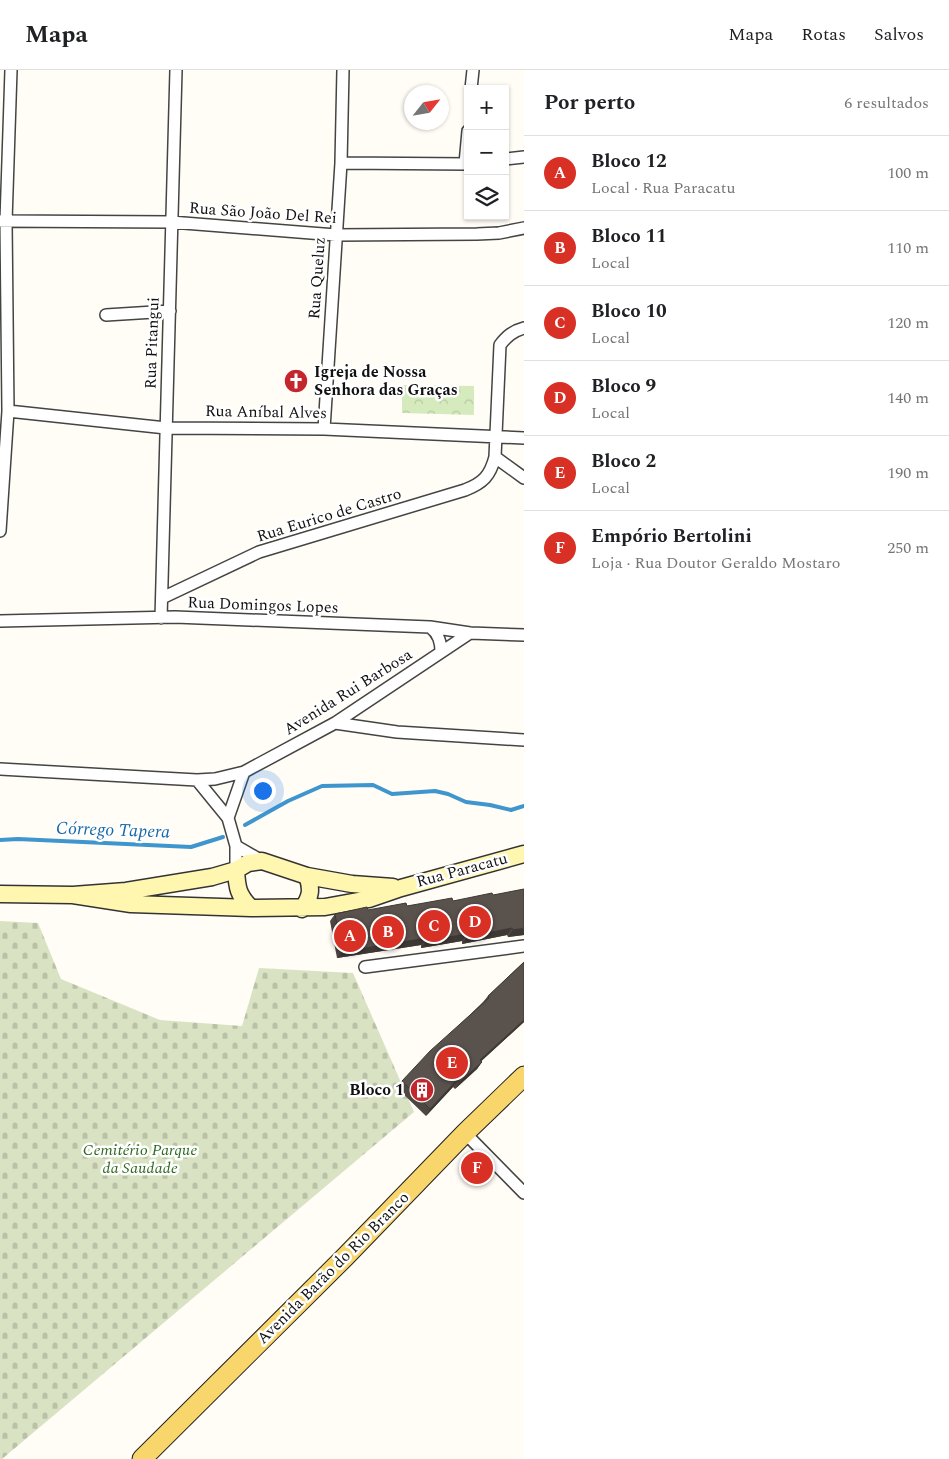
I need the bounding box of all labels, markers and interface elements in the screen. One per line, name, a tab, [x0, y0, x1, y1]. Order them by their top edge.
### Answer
text: Mapa	[25, 17, 88, 53]
text: Mapa	[728, 21, 773, 48]
text: Rotas	[801, 21, 846, 48]
text: Salvos	[874, 21, 924, 48]
north arrow	[404, 85, 449, 130]
map controls	[464, 85, 509, 220]
button: +	[464, 85, 509, 130]
text: Por perto	[544, 87, 635, 119]
text: 6 resultados	[844, 91, 929, 115]
button: −	[464, 130, 509, 175]
text: Bloco 12	[591, 147, 667, 176]
text: A	[554, 161, 566, 185]
text: 100 m	[887, 161, 929, 185]
button: layers	[464, 175, 509, 220]
text: Local · Rua Paracatu	[591, 176, 736, 200]
street label: Rua São João Del Rei	[188, 196, 338, 230]
text: Bloco 11	[591, 222, 667, 251]
street label: Rua Queluz	[302, 236, 332, 320]
text: B	[554, 236, 566, 260]
text: 110 m	[887, 236, 929, 260]
text: Local	[591, 251, 630, 275]
street label: Rua Pitangui	[138, 297, 166, 389]
text: Bloco 10	[591, 297, 667, 326]
text: C	[554, 311, 566, 335]
text: 120 m	[887, 311, 929, 335]
text: Local	[591, 326, 630, 350]
place label: Igreja de Nossa Senhora das Graças	[314, 360, 458, 402]
church icon: Igreja de Nossa Senhora das Graças	[283, 368, 309, 394]
text: Bloco 9	[591, 372, 656, 401]
text: D	[554, 386, 566, 410]
text: 140 m	[887, 386, 929, 410]
street label: Rua Aníbal Alves	[205, 399, 327, 425]
text: Local	[591, 401, 630, 425]
text: Bloco 2	[591, 447, 656, 476]
text: E	[555, 461, 565, 485]
text: 190 m	[887, 461, 929, 485]
text: Local	[591, 476, 630, 500]
street label: Rua Eurico de Castro	[254, 482, 404, 548]
text: Empório Bertolini	[591, 522, 752, 551]
text: F	[555, 536, 565, 560]
text: 250 m	[887, 536, 929, 560]
text: Loja · Rua Doutor Geraldo Mostaro	[591, 551, 840, 575]
street label: Rua Domingos Lopes	[187, 590, 339, 620]
street label: Avenida Rui Barbosa	[279, 643, 417, 741]
your location	[250, 778, 276, 804]
water label: Córrego Tapera	[55, 815, 171, 845]
street label: Rua Paracatu	[414, 846, 510, 894]
pin: D	[459, 903, 491, 941]
pin: C	[418, 907, 450, 945]
pin: B	[372, 913, 404, 951]
pin: A	[334, 917, 366, 955]
pin: E	[436, 1044, 468, 1082]
building icon: Bloco 1	[409, 1077, 435, 1103]
place label: Bloco 1	[349, 1078, 404, 1102]
park label: Cemitério Parque da Saudade	[83, 1138, 197, 1180]
pin: F	[461, 1149, 493, 1187]
street label: Avenida Barão do Rio Branco	[251, 1186, 415, 1350]

